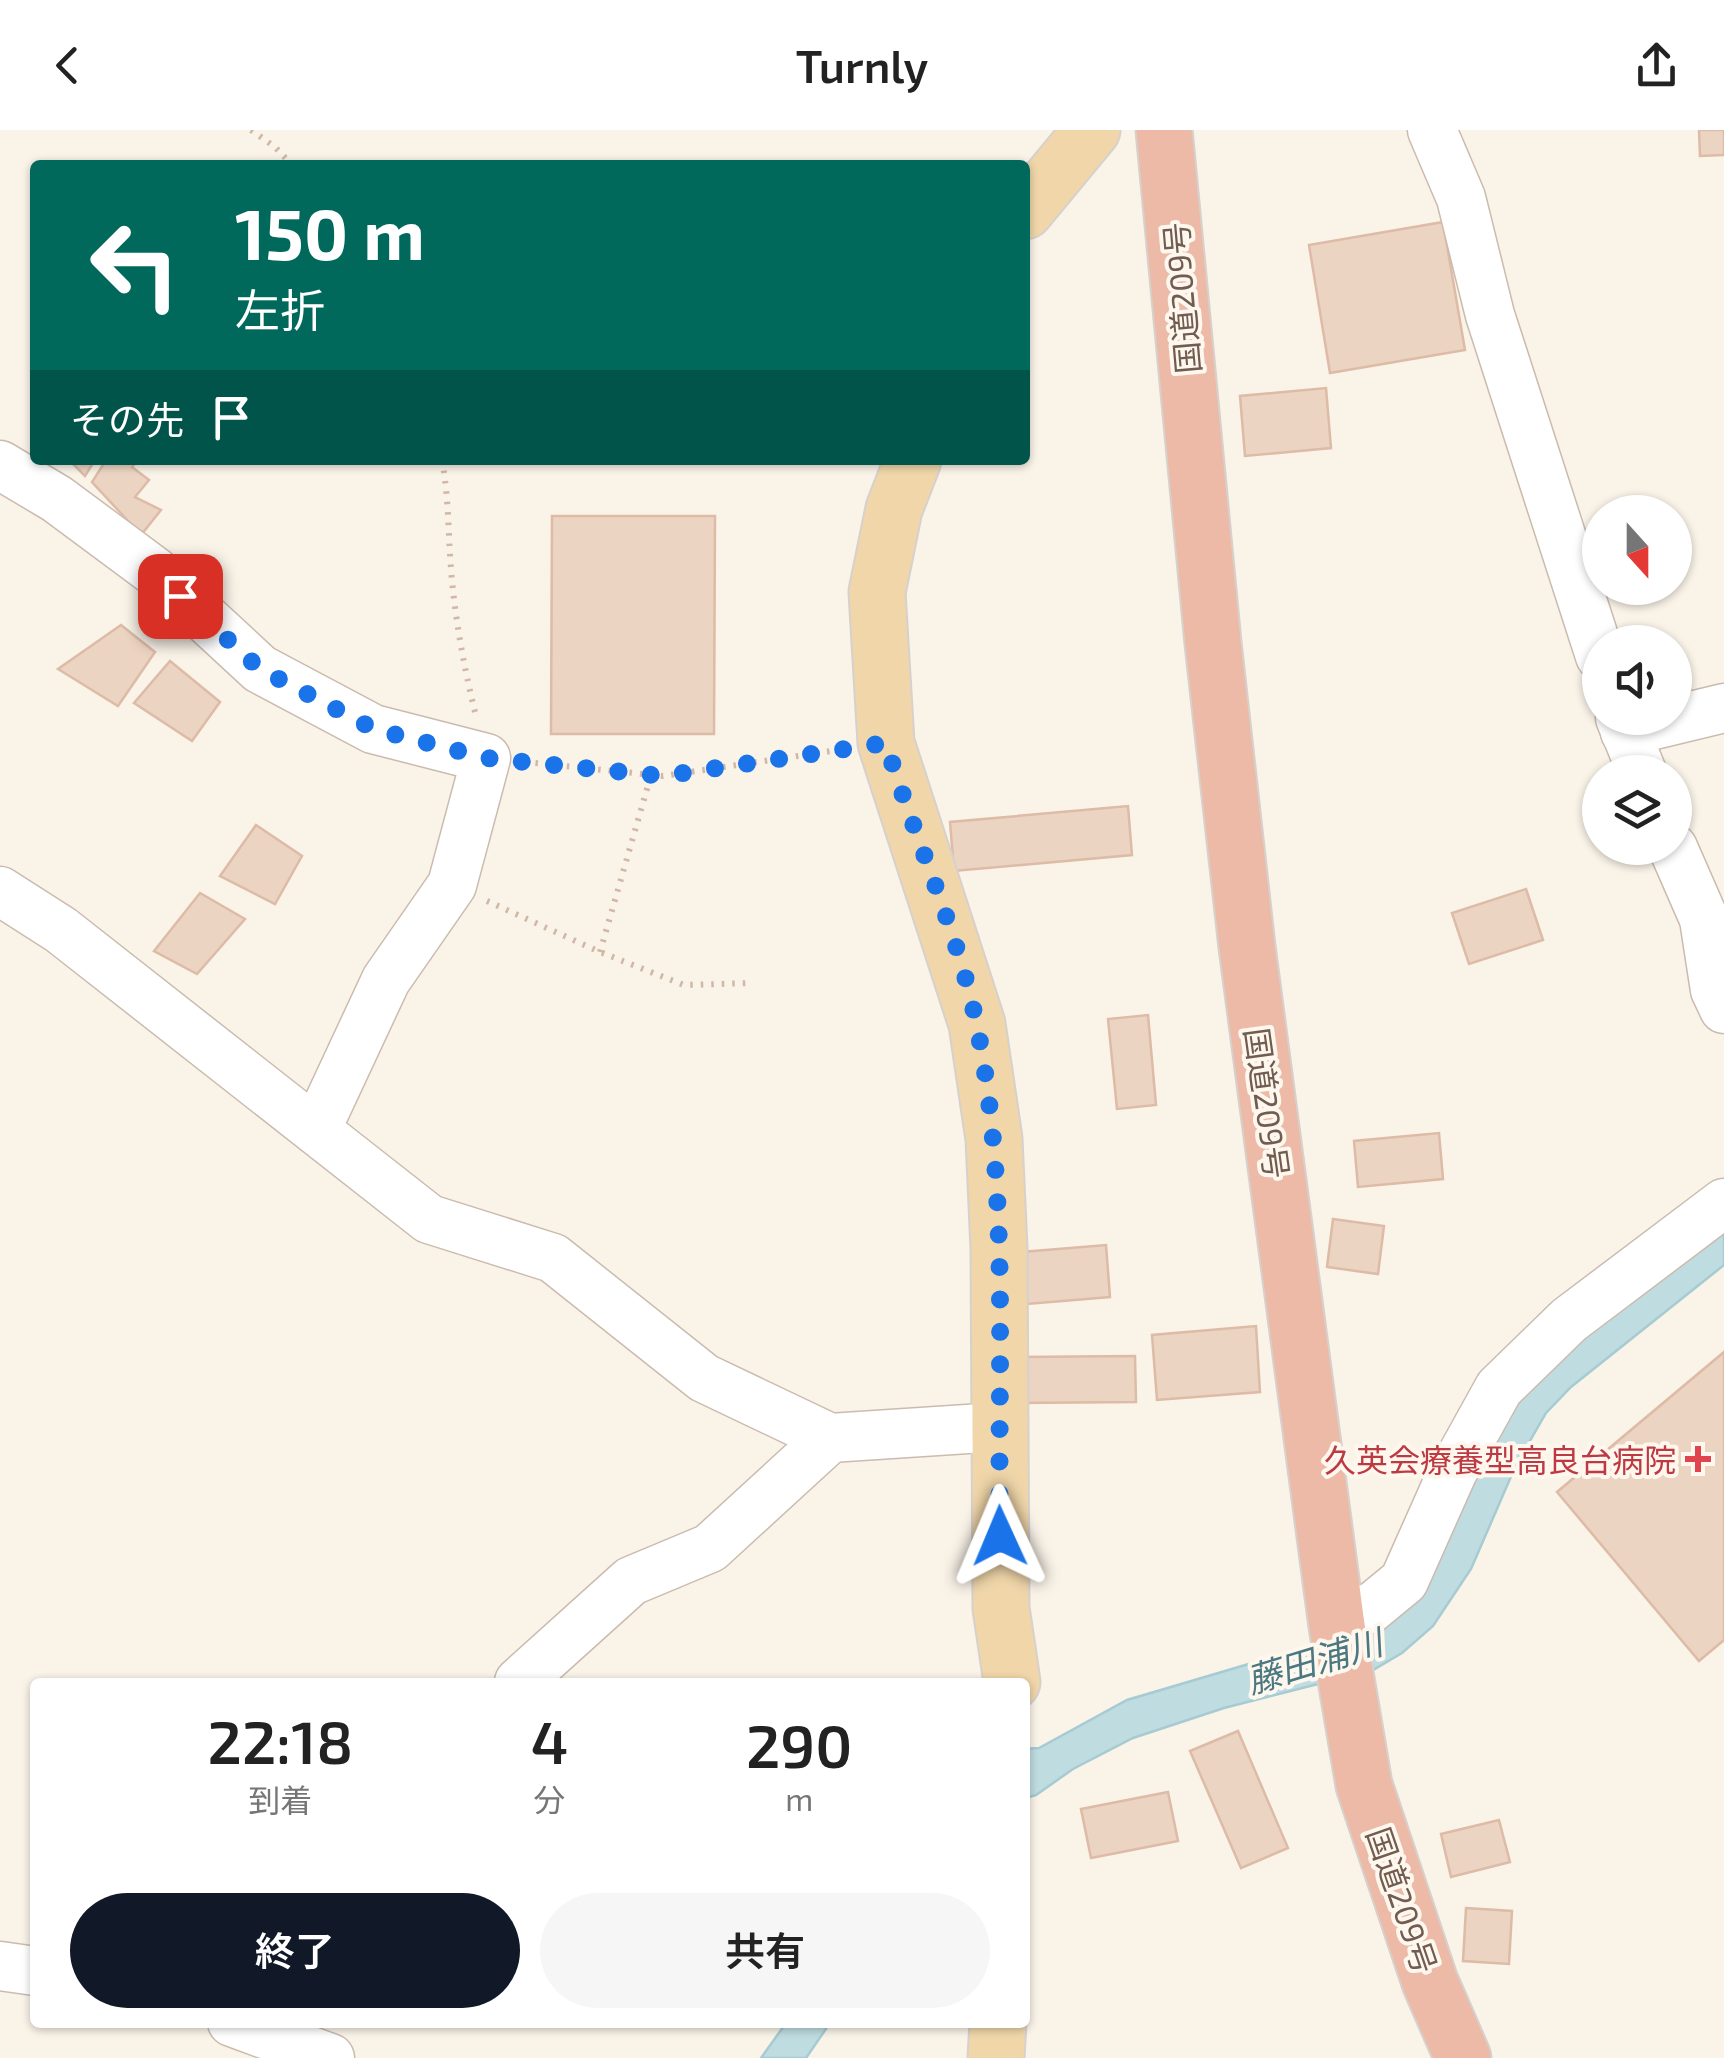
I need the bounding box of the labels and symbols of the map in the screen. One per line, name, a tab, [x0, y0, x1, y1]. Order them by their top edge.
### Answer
street label: 国道209号	[1155, 221, 1207, 375]
north arrow	[1582, 495, 1692, 605]
pin	[138, 554, 223, 639]
street label: 国道209号	[1239, 1025, 1297, 1181]
place label: 久英会療養型高良台病院	[1324, 1440, 1676, 1478]
marker: 久英会療養型高良台病院	[1685, 1446, 1711, 1472]
position arrow	[948, 1484, 1052, 1588]
water label: 藤田浦川	[1241, 1618, 1391, 1701]
street label: 国道209号	[1360, 1822, 1446, 1978]

